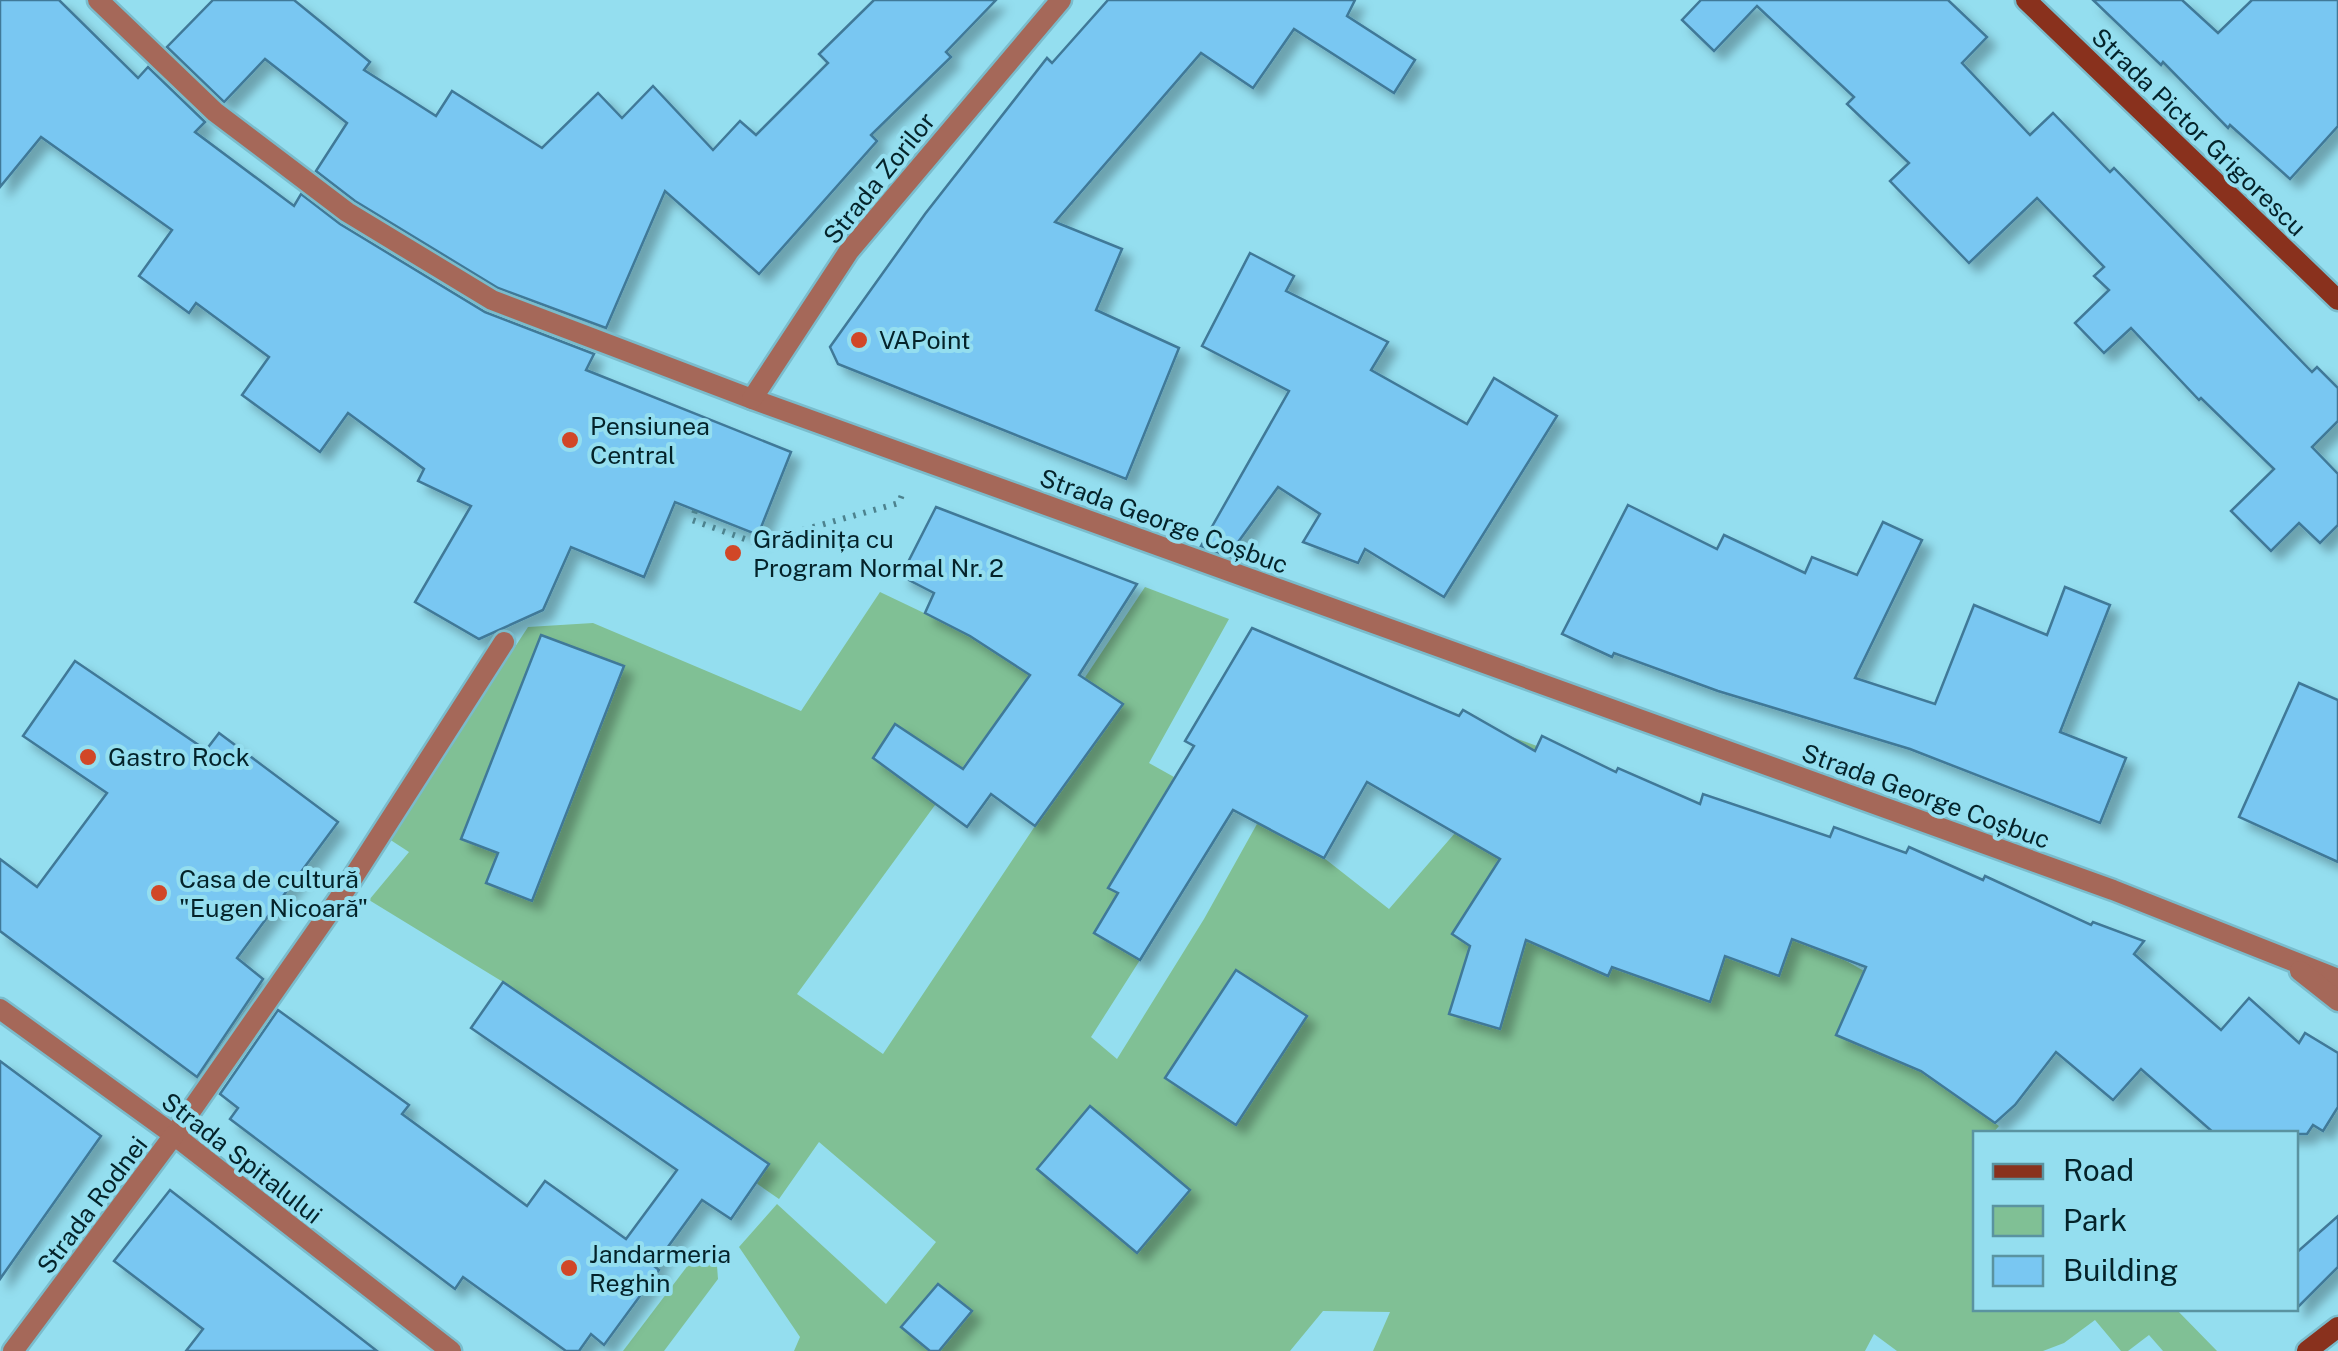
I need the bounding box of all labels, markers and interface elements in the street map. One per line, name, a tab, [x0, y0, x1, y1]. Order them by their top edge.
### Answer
street label: Strada Pictor Grigorescu	[2086, 22, 2312, 242]
street label: Strada Zorilor	[817, 106, 941, 250]
place label: VAPoint	[879, 325, 971, 355]
marker: VAPoint	[848, 329, 870, 351]
place label: Pensiunea Central	[590, 411, 710, 470]
marker: Pensiunea Central	[559, 429, 581, 451]
street label: Strada George Coșbuc	[1036, 462, 1292, 580]
place label: Grădinița cu Program Normal Nr. 2	[753, 524, 1004, 583]
marker: Grădinița cu Program Normal Nr. 2	[722, 542, 744, 564]
street label: Strada George Coșbuc	[1798, 737, 2054, 855]
place label: Gastro Rock	[108, 742, 250, 772]
marker: Gastro Rock	[77, 746, 99, 768]
place label: Casa de cultură "Eugen Nicoară"	[179, 864, 368, 923]
marker: Casa de cultură "Eugen Nicoară"	[148, 882, 170, 904]
street label: Strada Spitalului	[156, 1086, 328, 1230]
street label: Strada Rodnei	[31, 1130, 153, 1280]
legend	[1973, 1131, 2298, 1311]
text: Road	[2063, 1152, 2134, 1188]
text: Park	[2063, 1202, 2127, 1238]
place label: Jandarmeria Reghin	[589, 1239, 731, 1298]
text: Building	[2063, 1252, 2178, 1288]
marker: Jandarmeria Reghin	[558, 1257, 580, 1279]

